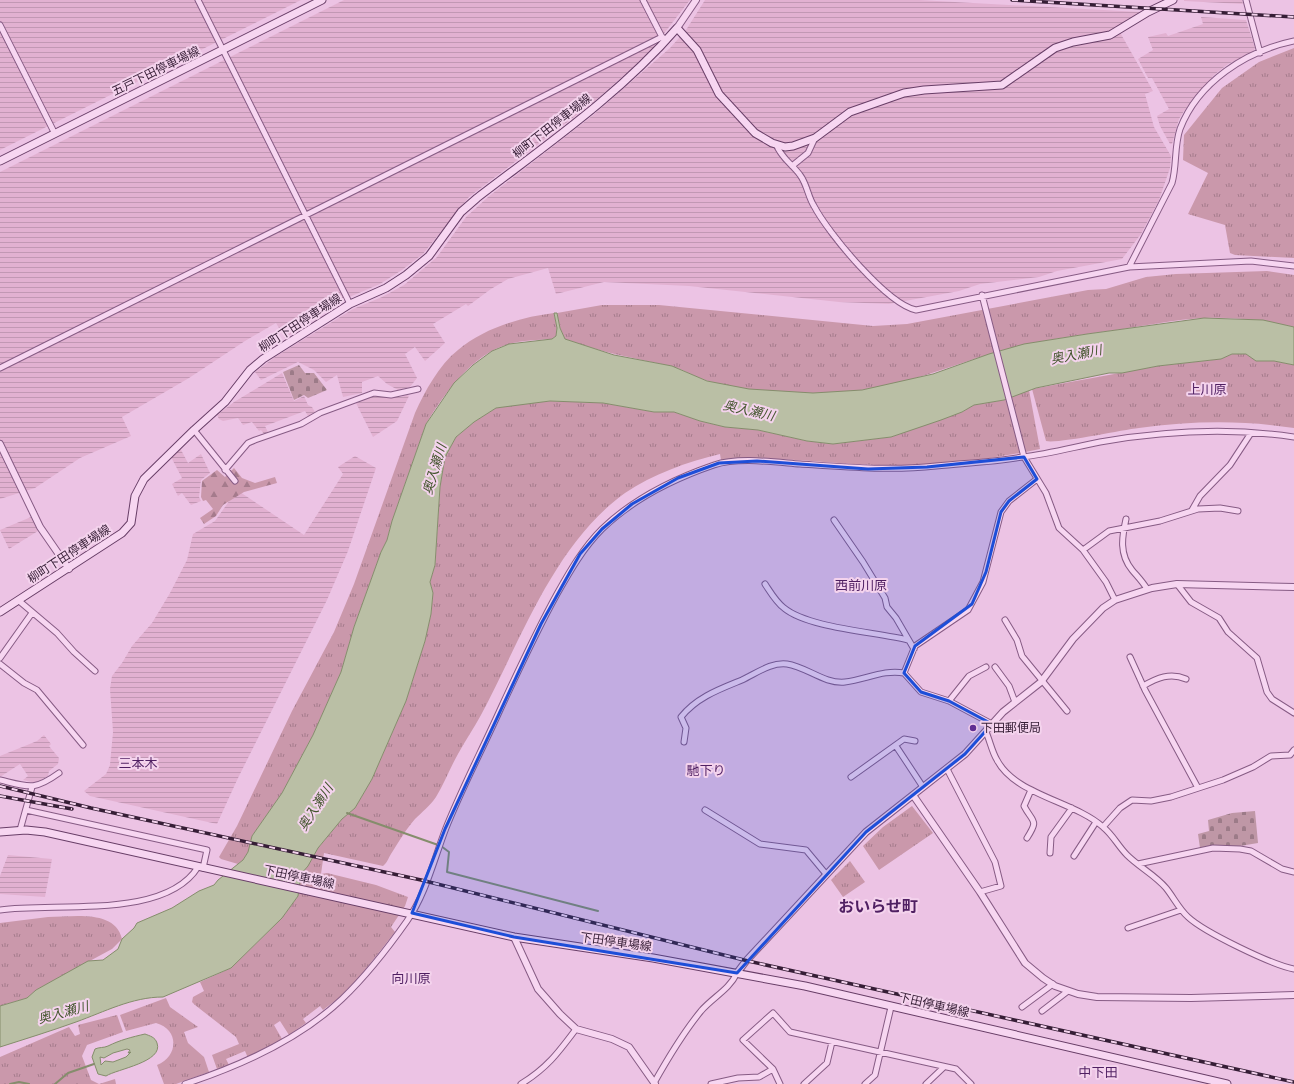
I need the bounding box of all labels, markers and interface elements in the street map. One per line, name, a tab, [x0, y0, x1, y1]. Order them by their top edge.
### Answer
street label: 五戸下田停車場線	[109, 43, 202, 98]
street label: 柳町下田停車場線	[509, 90, 594, 161]
street label: 柳町下田停車場線	[255, 290, 344, 355]
water label: 奥入瀬川	[1049, 341, 1105, 368]
district label: 上川原	[1187, 381, 1227, 398]
water label: 奥入瀬川	[722, 396, 778, 425]
water label: 奥入瀬川	[419, 440, 451, 497]
street label: 柳町下田停車場線	[24, 521, 113, 586]
district label: 西前川原	[835, 577, 887, 594]
place label: 下田郵便局	[981, 720, 1041, 735]
marker: 下田郵便局	[968, 723, 978, 733]
district label: 三本木	[118, 755, 158, 772]
district label: 馳下り	[686, 762, 726, 779]
water label: 奥入瀬川	[294, 779, 338, 834]
street label: 下田停車場線	[262, 862, 336, 891]
district label: おいらせ町	[838, 896, 918, 916]
street label: 下田停車場線	[579, 929, 653, 954]
district label: 向川原	[391, 970, 431, 987]
street label: 下田停車場線	[897, 989, 971, 1020]
water label: 奥入瀬川	[36, 997, 92, 1027]
district label: 中下田	[1078, 1064, 1118, 1081]

